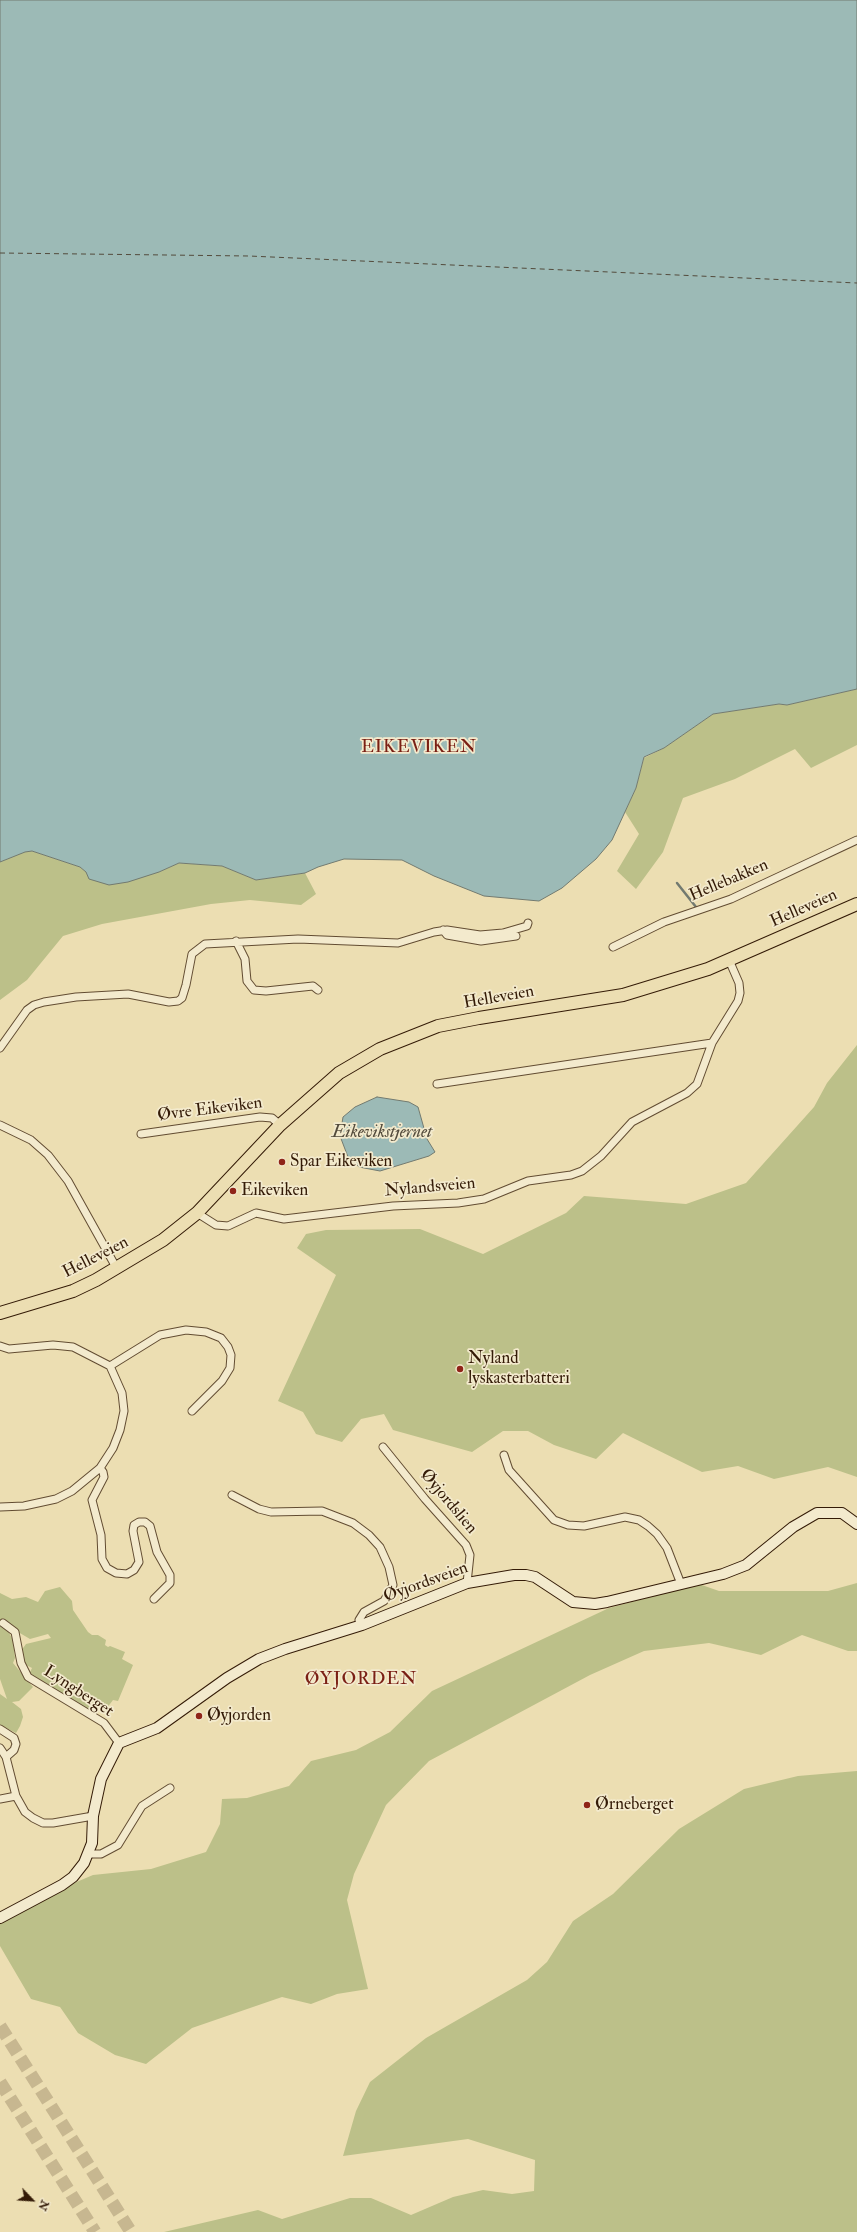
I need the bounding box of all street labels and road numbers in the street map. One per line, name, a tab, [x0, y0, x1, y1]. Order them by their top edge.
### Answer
street label: Hellebakken	[686, 855, 772, 907]
street label: Helleveien	[767, 885, 841, 933]
street label: Helleveien	[462, 982, 536, 1014]
street label: Øvre Eikeviken	[156, 1093, 264, 1127]
street label: Nylandsveien	[384, 1174, 476, 1202]
street label: Helleveien	[60, 1233, 132, 1283]
street label: Øyjordslien	[415, 1465, 481, 1539]
street label: Øyjordsveien	[381, 1558, 471, 1608]
street label: Lyngberget	[39, 1662, 117, 1722]

